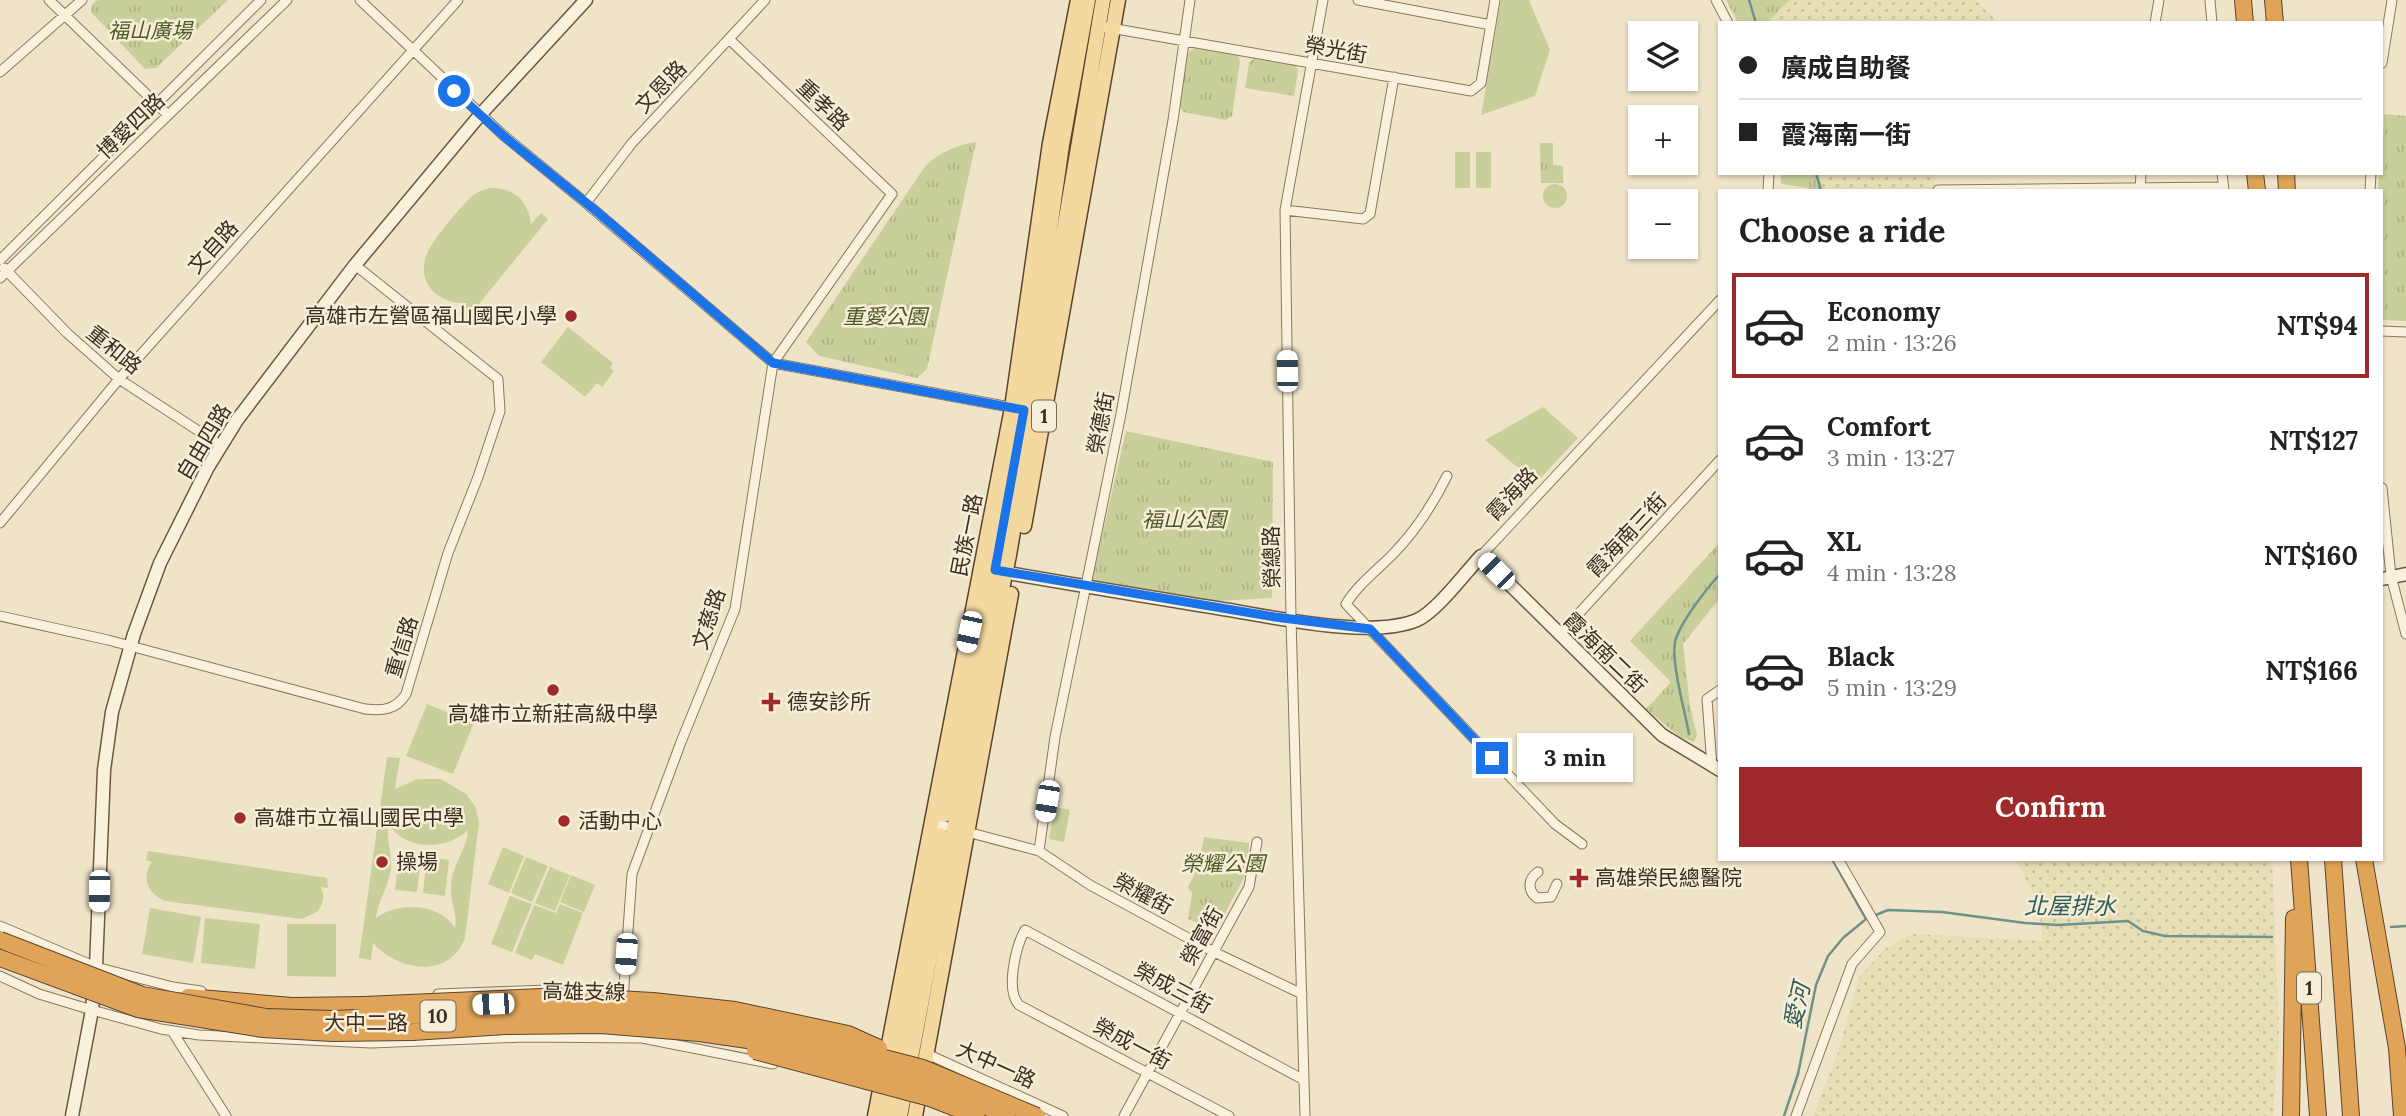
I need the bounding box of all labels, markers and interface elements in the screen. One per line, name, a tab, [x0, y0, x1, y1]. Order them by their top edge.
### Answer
park label: 福山廣場	[108, 17, 194, 44]
map controls	[1628, 21, 1698, 259]
button: layers	[1628, 21, 1698, 91]
street label: 榮光街	[1303, 31, 1369, 68]
text: 廣成自助餐	[1781, 51, 1911, 84]
street label: 文恩路	[629, 55, 692, 119]
street label: 重孝路	[791, 73, 855, 136]
route start	[438, 75, 470, 107]
street label: 博愛四路	[91, 87, 170, 165]
button: +	[1628, 105, 1698, 175]
text: 霞海南一街	[1781, 118, 1911, 151]
button: −	[1628, 189, 1698, 259]
text: Choose a ride	[1739, 210, 1946, 251]
street label: 文自路	[182, 214, 244, 279]
icon: car	[1743, 294, 1806, 357]
text: Economy	[1827, 295, 1940, 328]
place label: 高雄市左營區福山國民小學	[305, 302, 557, 329]
park label: 重愛公園	[843, 303, 930, 330]
marker: 高雄市左營區福山國民小學	[563, 308, 579, 324]
text: NT$94	[2277, 309, 2358, 342]
street label: 重和路	[81, 319, 147, 380]
text: 2 min · 13:26	[1827, 328, 1957, 357]
car	[1277, 350, 1298, 392]
street label: 榮德街	[1081, 389, 1120, 456]
street label: 自由四路	[170, 399, 237, 485]
road number: 1	[1032, 400, 1056, 432]
icon: car	[1743, 409, 1806, 472]
text: Comfort	[1827, 410, 1931, 443]
text: NT$127	[2269, 424, 2358, 457]
text: 3 min · 13:27	[1827, 443, 1955, 472]
street label: 霞海路	[1480, 461, 1543, 526]
street label: 霞海南三街	[1581, 487, 1672, 582]
street label: 民族一路	[945, 491, 988, 579]
park label: 福山公園	[1142, 506, 1229, 533]
icon: car	[1743, 524, 1806, 587]
street label: 榮總路	[1257, 525, 1286, 589]
text: XL	[1827, 525, 1861, 558]
text: NT$160	[2264, 539, 2358, 572]
car	[1474, 549, 1519, 593]
text: 4 min · 13:28	[1827, 558, 1957, 587]
street label: 文慈路	[686, 585, 731, 653]
street label: 霞海南二街	[1558, 606, 1652, 699]
car	[955, 609, 984, 655]
street label: 重信路	[379, 613, 424, 681]
icon: car	[1743, 639, 1806, 702]
text: Black	[1827, 640, 1895, 673]
text: NT$166	[2265, 654, 2358, 687]
text: 5 min · 13:29	[1827, 673, 1957, 702]
marker: 高雄市立新莊高級中學	[545, 682, 561, 698]
place label: 德安診所	[787, 688, 871, 715]
marker: 德安診所	[761, 692, 781, 712]
place label: 高雄市立新莊高級中學	[448, 700, 658, 727]
callout: 3 min	[1516, 734, 1632, 782]
route end	[1476, 742, 1508, 774]
text: 3 min	[1544, 743, 1606, 772]
button: Confirm	[1739, 767, 2362, 847]
car	[1034, 779, 1061, 823]
place label: 高雄市立福山國民中學	[254, 804, 464, 831]
place label: 活動中心	[578, 807, 662, 834]
marker: 高雄市立福山國民中學	[232, 810, 248, 826]
marker: 活動中心	[556, 813, 572, 829]
place label: 操場	[396, 848, 438, 875]
park label: 榮耀公園	[1181, 850, 1268, 877]
marker: 操場	[374, 854, 390, 870]
place label: 高雄榮民總醫院	[1595, 864, 1742, 891]
street label: 榮耀街	[1109, 867, 1177, 920]
marker: 高雄榮民總醫院	[1569, 868, 1589, 888]
car	[89, 870, 110, 912]
water label: 北屋排水	[2024, 891, 2117, 920]
street label: 榮富街	[1174, 902, 1229, 970]
car	[615, 932, 638, 976]
street label: 榮成三街	[1130, 956, 1217, 1019]
road number: 1	[2297, 972, 2321, 1004]
water label: 愛河	[1777, 976, 1817, 1032]
street label: 高雄支線	[542, 977, 626, 1006]
car	[472, 993, 515, 1015]
road number: 10	[420, 1000, 456, 1032]
street label: 大中二路	[324, 1009, 408, 1036]
street label: 榮成一街	[1089, 1012, 1176, 1075]
street label: 大中一路	[952, 1035, 1040, 1094]

